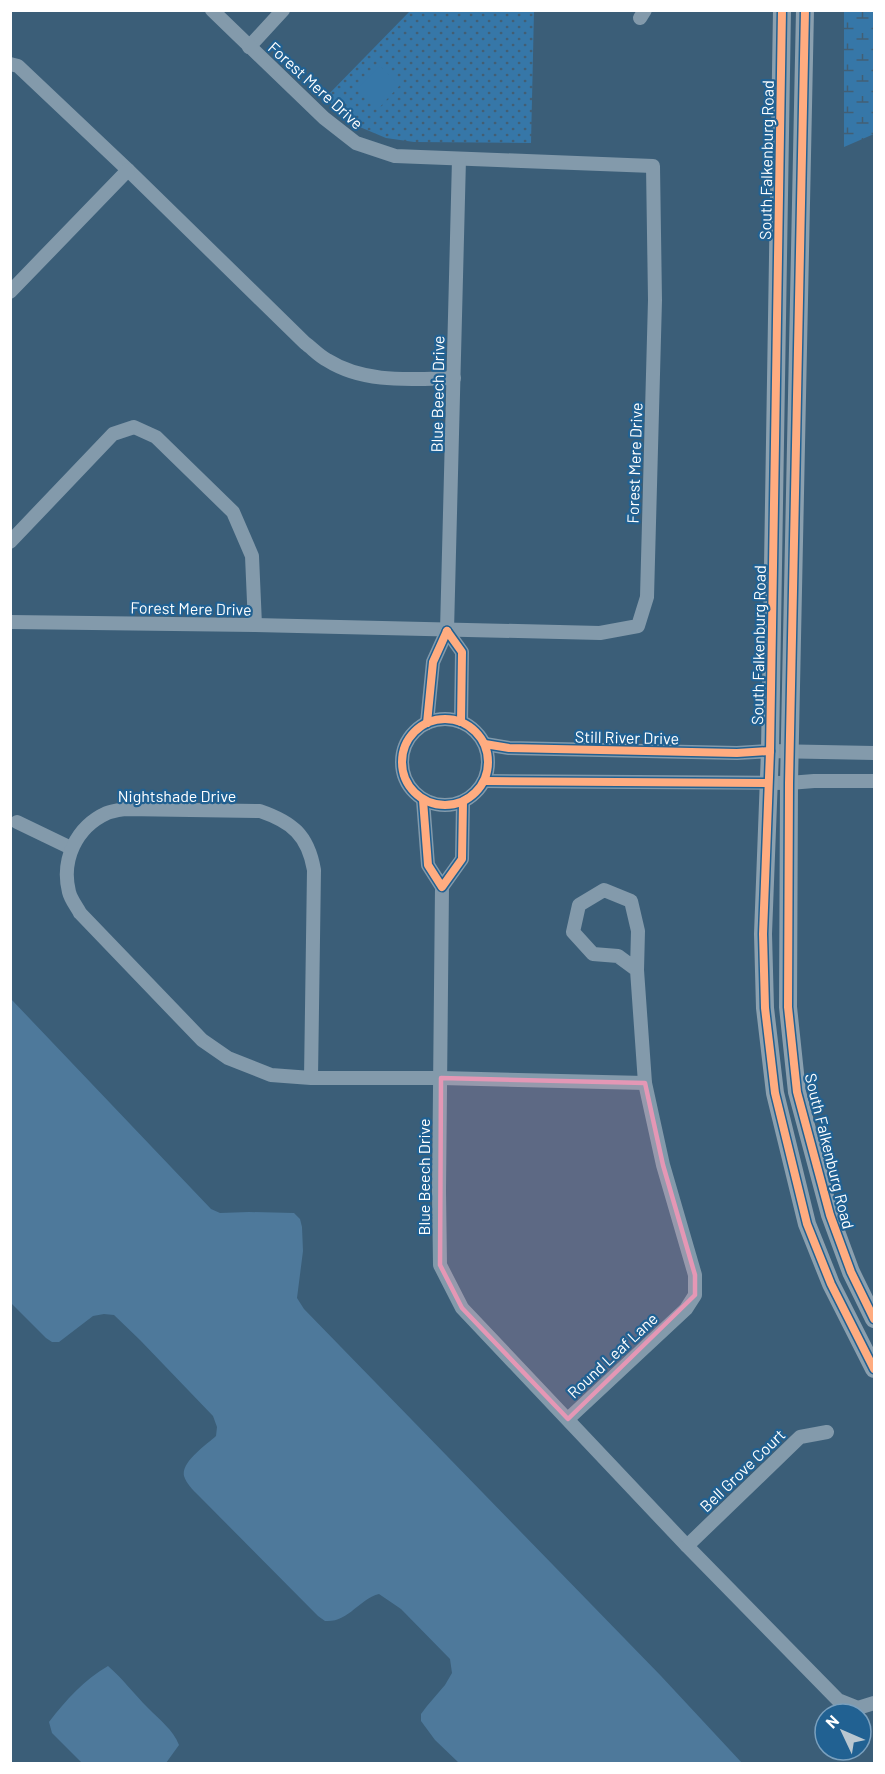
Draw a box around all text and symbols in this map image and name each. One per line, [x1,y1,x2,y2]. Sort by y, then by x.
street label: Forest Mere Drive [265,37,367,133]
street label: South Falkenburg Road [755,80,777,240]
street label: Blue Beech Drive [426,335,448,453]
street label: Forest Mere Drive [622,402,646,524]
street label: South Falkenburg Road [747,565,769,725]
street label: Forest Mere Drive [130,597,252,619]
street label: Still River Drive [575,727,679,747]
street label: Nightshade Drive [118,786,236,805]
street label: South Falkenburg Road [801,1071,859,1231]
street label: Blue Beech Drive [414,1119,433,1235]
street label: Round Leaf Lane [563,1308,661,1402]
street label: Bell Grove Court [695,1425,789,1515]
north arrow [813,1702,873,1762]
text: N [821,1711,842,1732]

